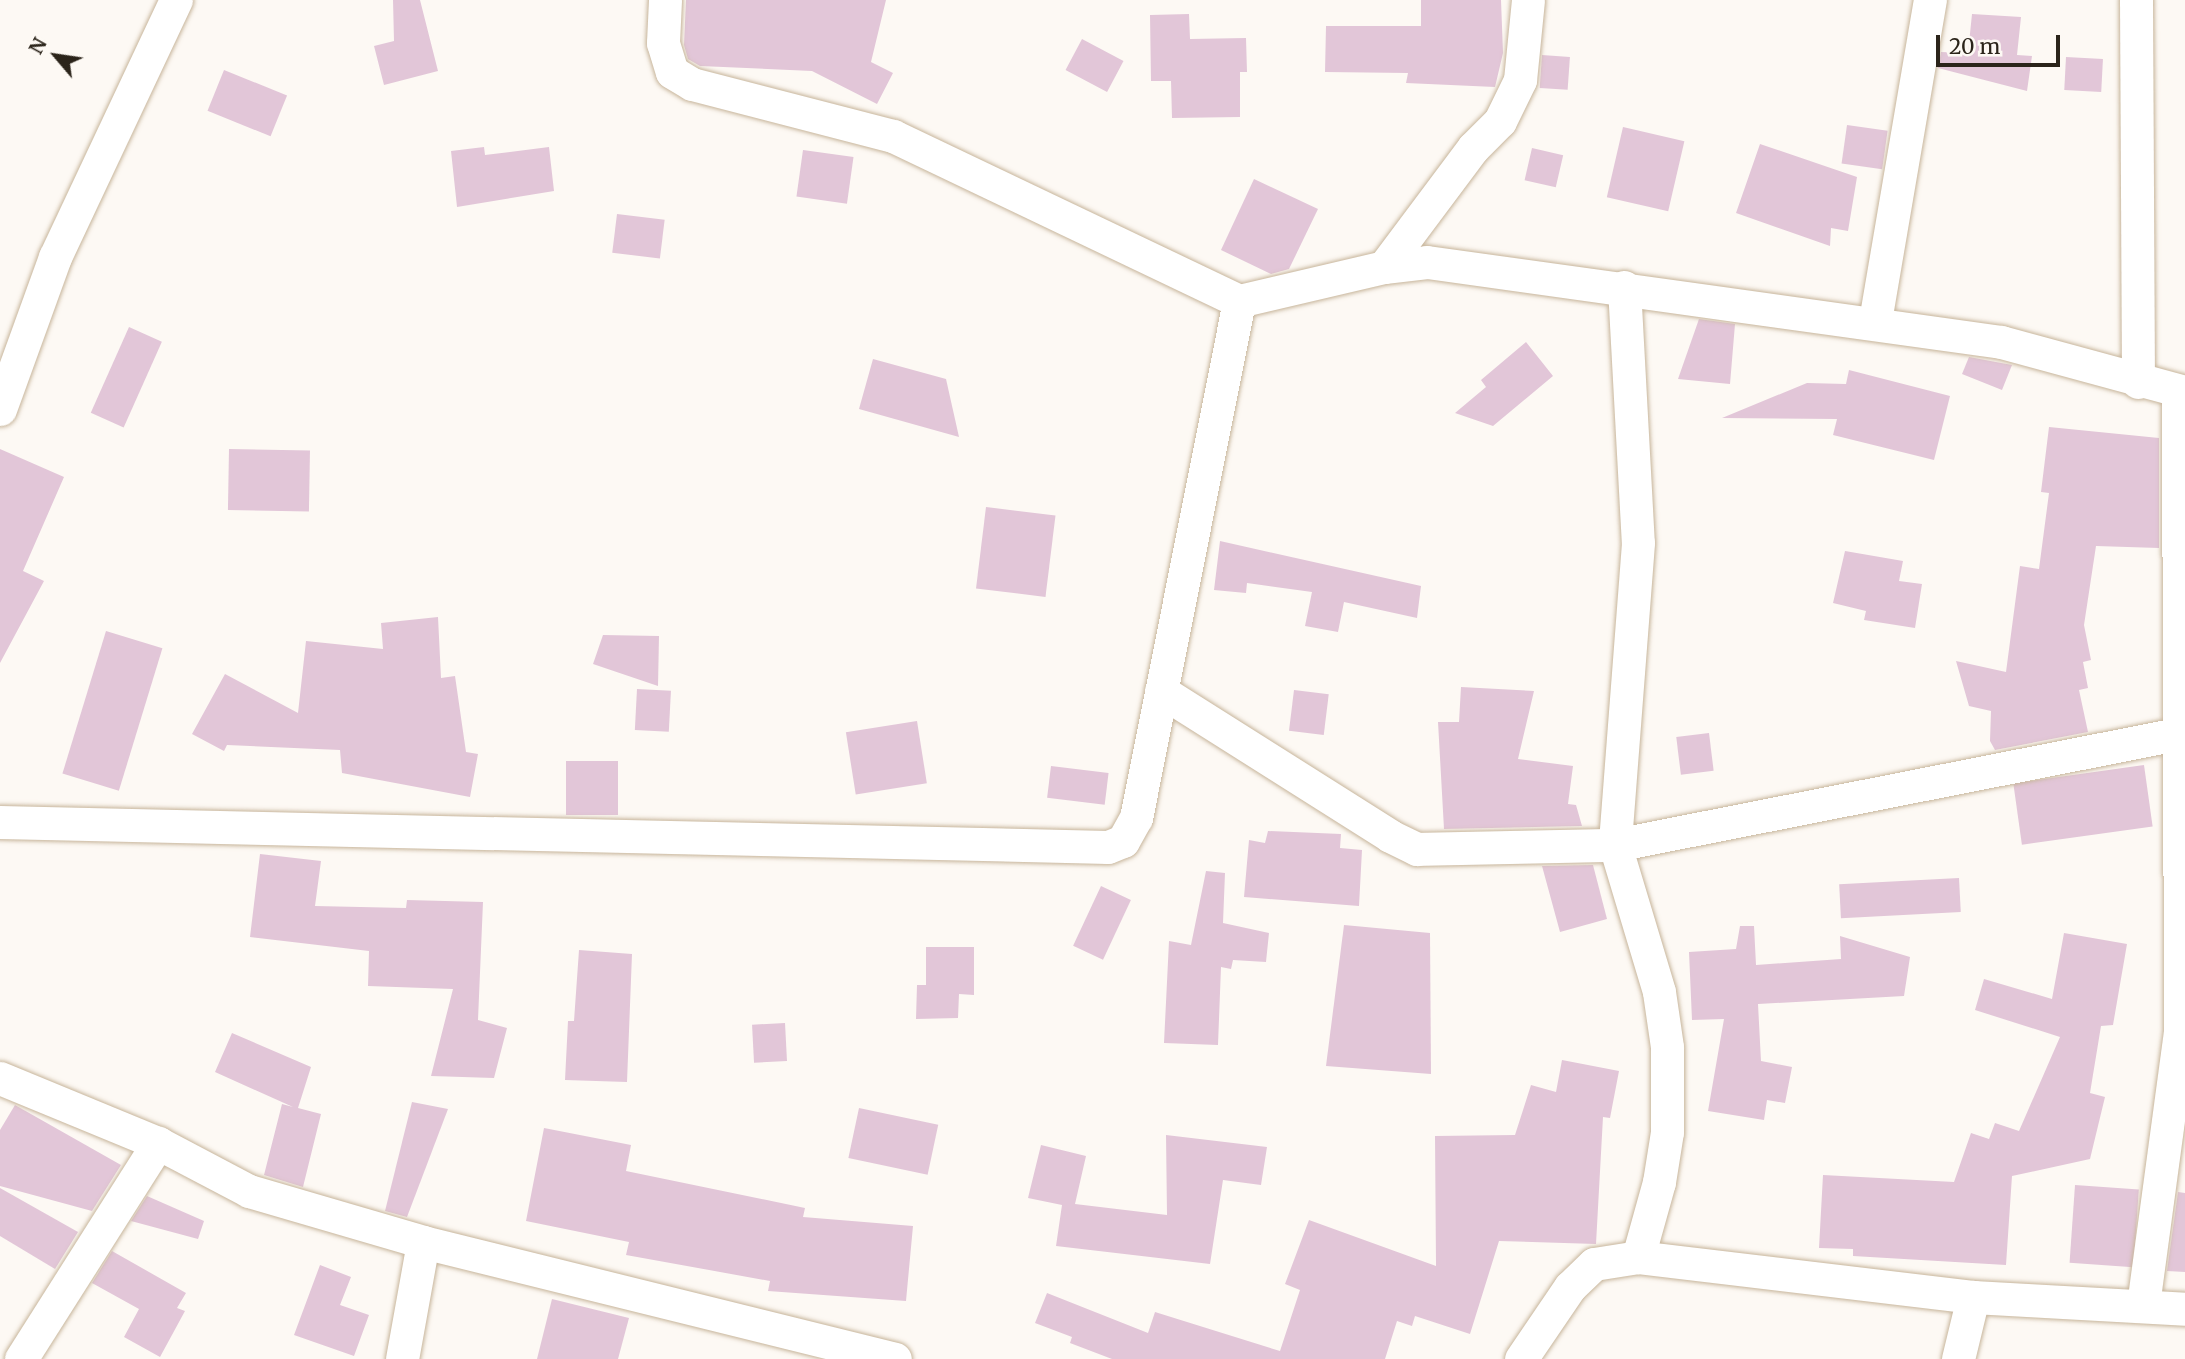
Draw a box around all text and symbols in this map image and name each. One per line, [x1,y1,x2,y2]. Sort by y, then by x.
north arrow [21,21,91,91]
scale bar [1940,21,2064,65]
text: N [23,33,52,58]
text: 20 m [1949,33,2000,60]

